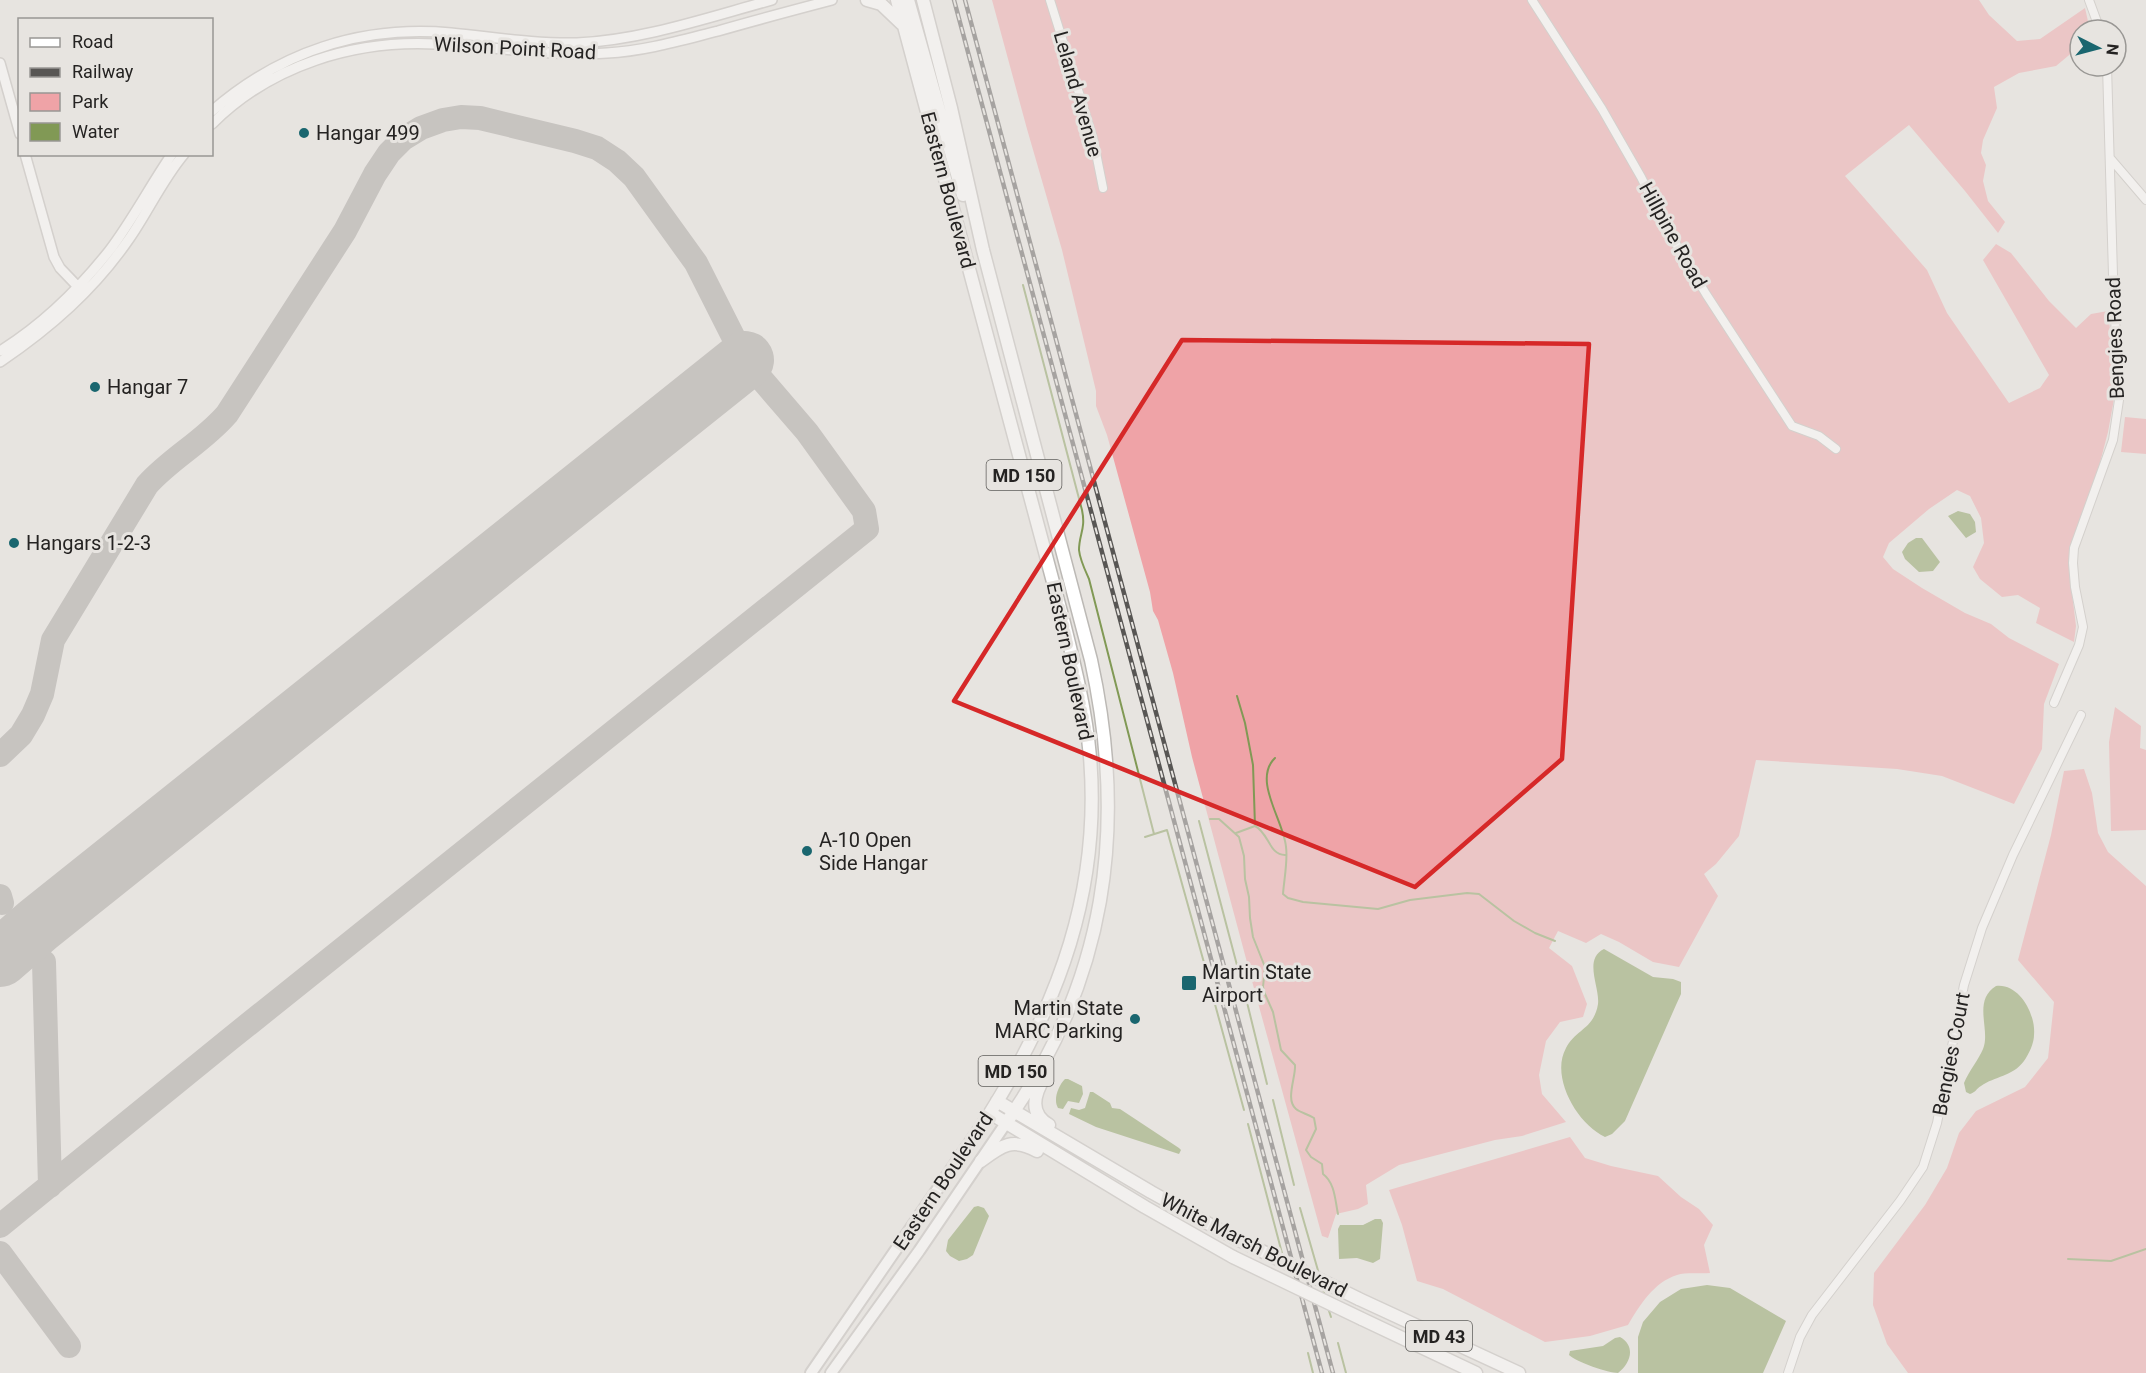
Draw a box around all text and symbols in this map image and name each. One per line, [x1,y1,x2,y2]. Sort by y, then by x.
legend [18,18,213,156]
north arrow [2068,18,2128,78]
street label: Leland Avenue [1049,28,1107,160]
text: Road [72,31,113,52]
street label: Wilson Point Road [433,32,597,64]
text: N [2102,43,2122,56]
text: Railway [72,61,134,82]
text: Park [72,91,109,112]
street label: Eastern Boulevard [916,109,980,271]
text: Water [72,121,119,142]
place label: Hangar 499 [316,121,420,145]
marker: Hangar 499 [297,126,311,140]
street label: Hillpine Road [1634,178,1712,292]
street label: Bengies Road [2101,277,2129,399]
place label: Hangar 7 [107,375,188,399]
marker: Hangar 7 [88,380,102,394]
road number: MD 150 [986,460,1062,490]
place label: Hangars 1-2-3 [26,531,151,555]
marker: Hangars 1-2-3 [7,536,21,550]
street label: Eastern Boulevard [1042,580,1098,742]
place label: A-10 Open Side Hangar [819,828,928,875]
marker: A-10 Open Side Hangar [800,844,814,858]
place label: Martin State Airport [1202,960,1311,1007]
marker: Martin State Airport [1180,974,1198,992]
street label: Bengies Court [1927,990,1975,1118]
place label: Martin State MARC Parking [995,996,1123,1043]
marker: Martin State MARC Parking [1128,1012,1142,1026]
road number: MD 150 [978,1056,1054,1086]
street label: Eastern Boulevard [888,1108,998,1254]
street label: White Marsh Boulevard [1157,1188,1351,1302]
road number: MD 43 [1406,1321,1472,1351]

